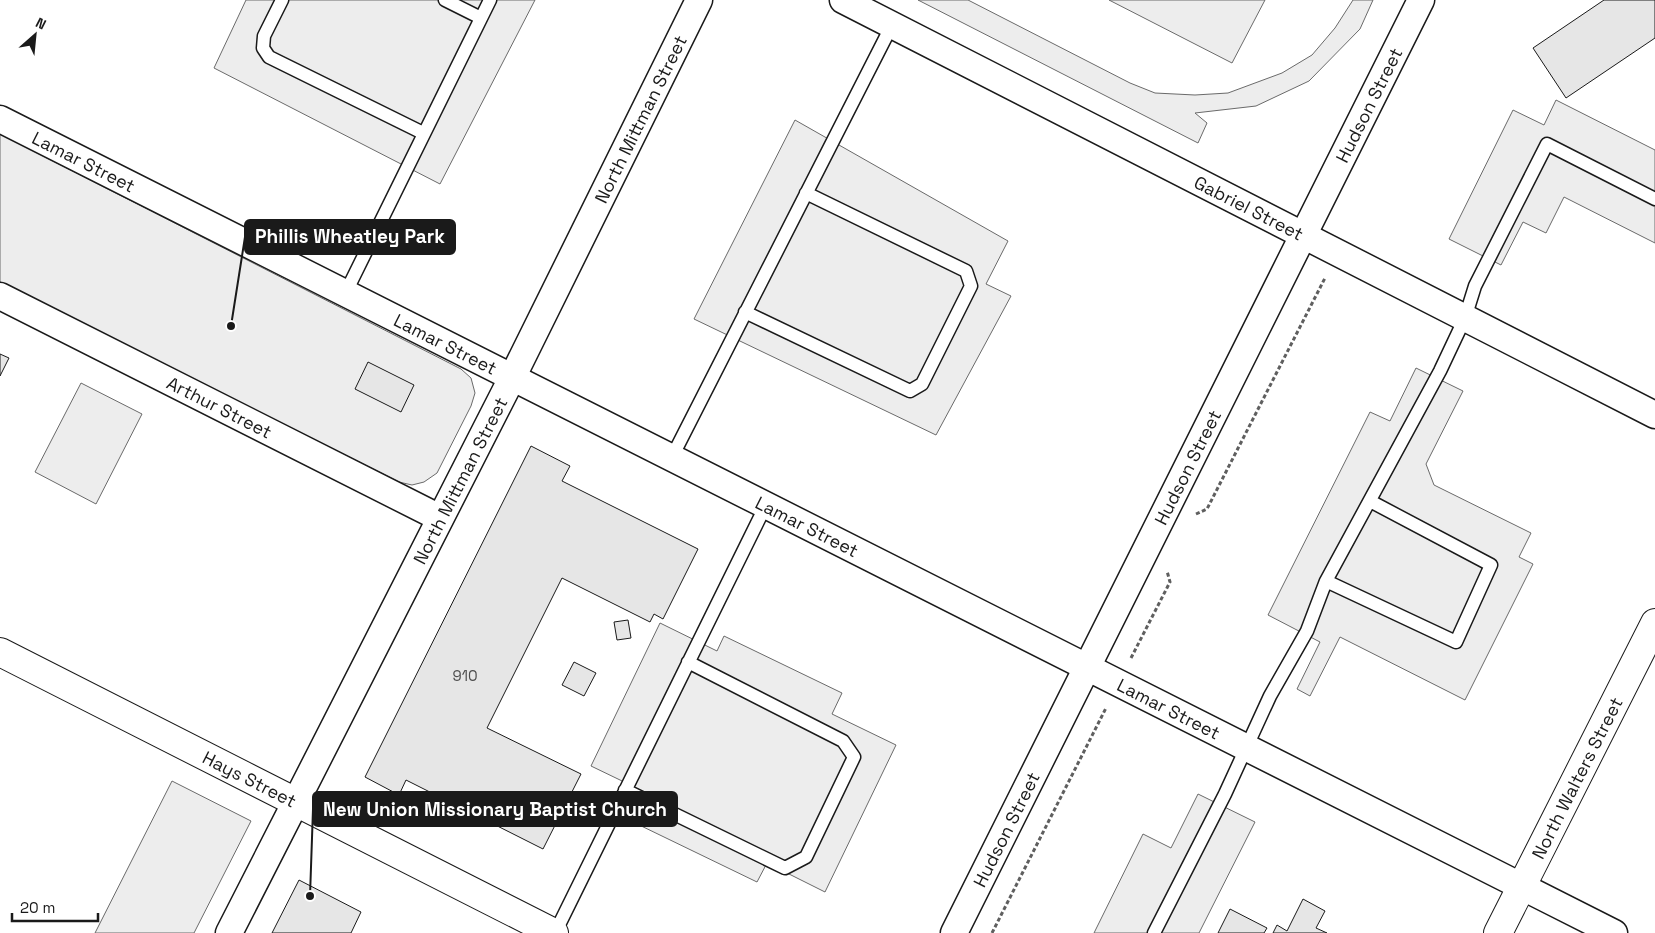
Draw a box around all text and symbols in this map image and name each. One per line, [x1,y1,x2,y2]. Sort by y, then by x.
north arrow [10,10,60,60]
text: N [33,13,49,34]
street label: North Mittman Street [589,31,691,207]
street label: Hudson Street [1330,44,1407,166]
street label: Lamar Street [29,126,139,197]
street label: Gabriel Street [1190,170,1308,245]
callout: Phillis Wheatley Park [245,220,455,254]
text: Phillis Wheatley Park [255,224,445,249]
street label: Lamar Street [390,308,501,379]
street label: Arthur Street [163,371,276,443]
street label: North Mittman Street [408,393,512,568]
street label: Hudson Street [1149,406,1226,528]
street label: Lamar Street [752,490,863,562]
house number: 910 [452,666,478,685]
street label: Lamar Street [1113,673,1224,744]
street label: North Walters Street [1526,693,1627,863]
street label: Hays Street [199,745,300,812]
street label: Hudson Street [967,768,1044,891]
callout: New Union Missionary Baptist Church [313,792,677,826]
text: New Union Missionary Baptist Church [323,797,667,822]
scale bar [12,890,99,922]
text: 20 m [20,898,55,917]

